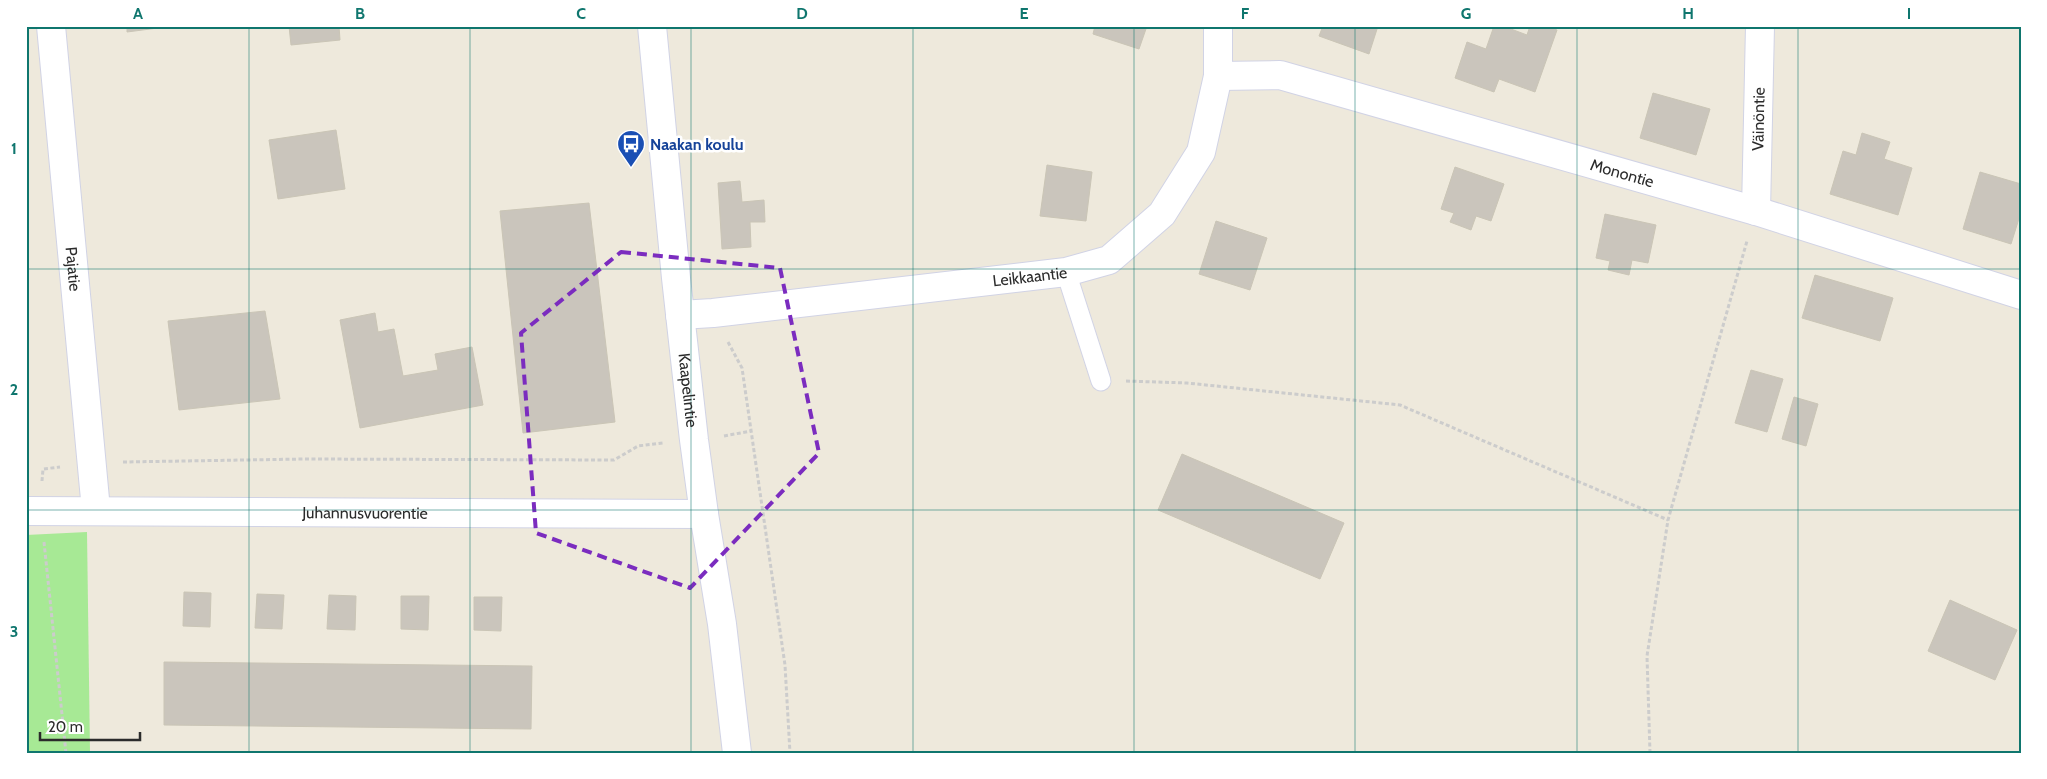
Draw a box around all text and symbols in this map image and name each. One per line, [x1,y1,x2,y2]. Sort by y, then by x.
text: A [133,4,143,23]
text: B [355,4,365,23]
text: C [576,4,586,23]
text: D [796,4,808,23]
text: E [1019,4,1029,23]
text: F [1241,4,1250,23]
text: G [1461,4,1471,23]
text: H [1682,4,1694,23]
text: I [1907,4,1911,23]
street label: Väinöntie [1748,87,1768,151]
bus stop icon: Naakan koulu [616,129,646,168]
place label: Naakan koulu [650,135,744,154]
text: 1 [11,139,17,158]
street label: Monontie [1588,155,1656,191]
street label: Pajatie [62,246,85,292]
street label: Leikkaantie [991,262,1068,290]
street label: Kaapelintie [675,352,702,428]
text: 2 [10,380,18,399]
street label: Juhannusvuorentie [301,503,428,522]
text: 3 [10,622,18,641]
scale bar [40,709,140,741]
text: 20 m [48,718,83,736]

